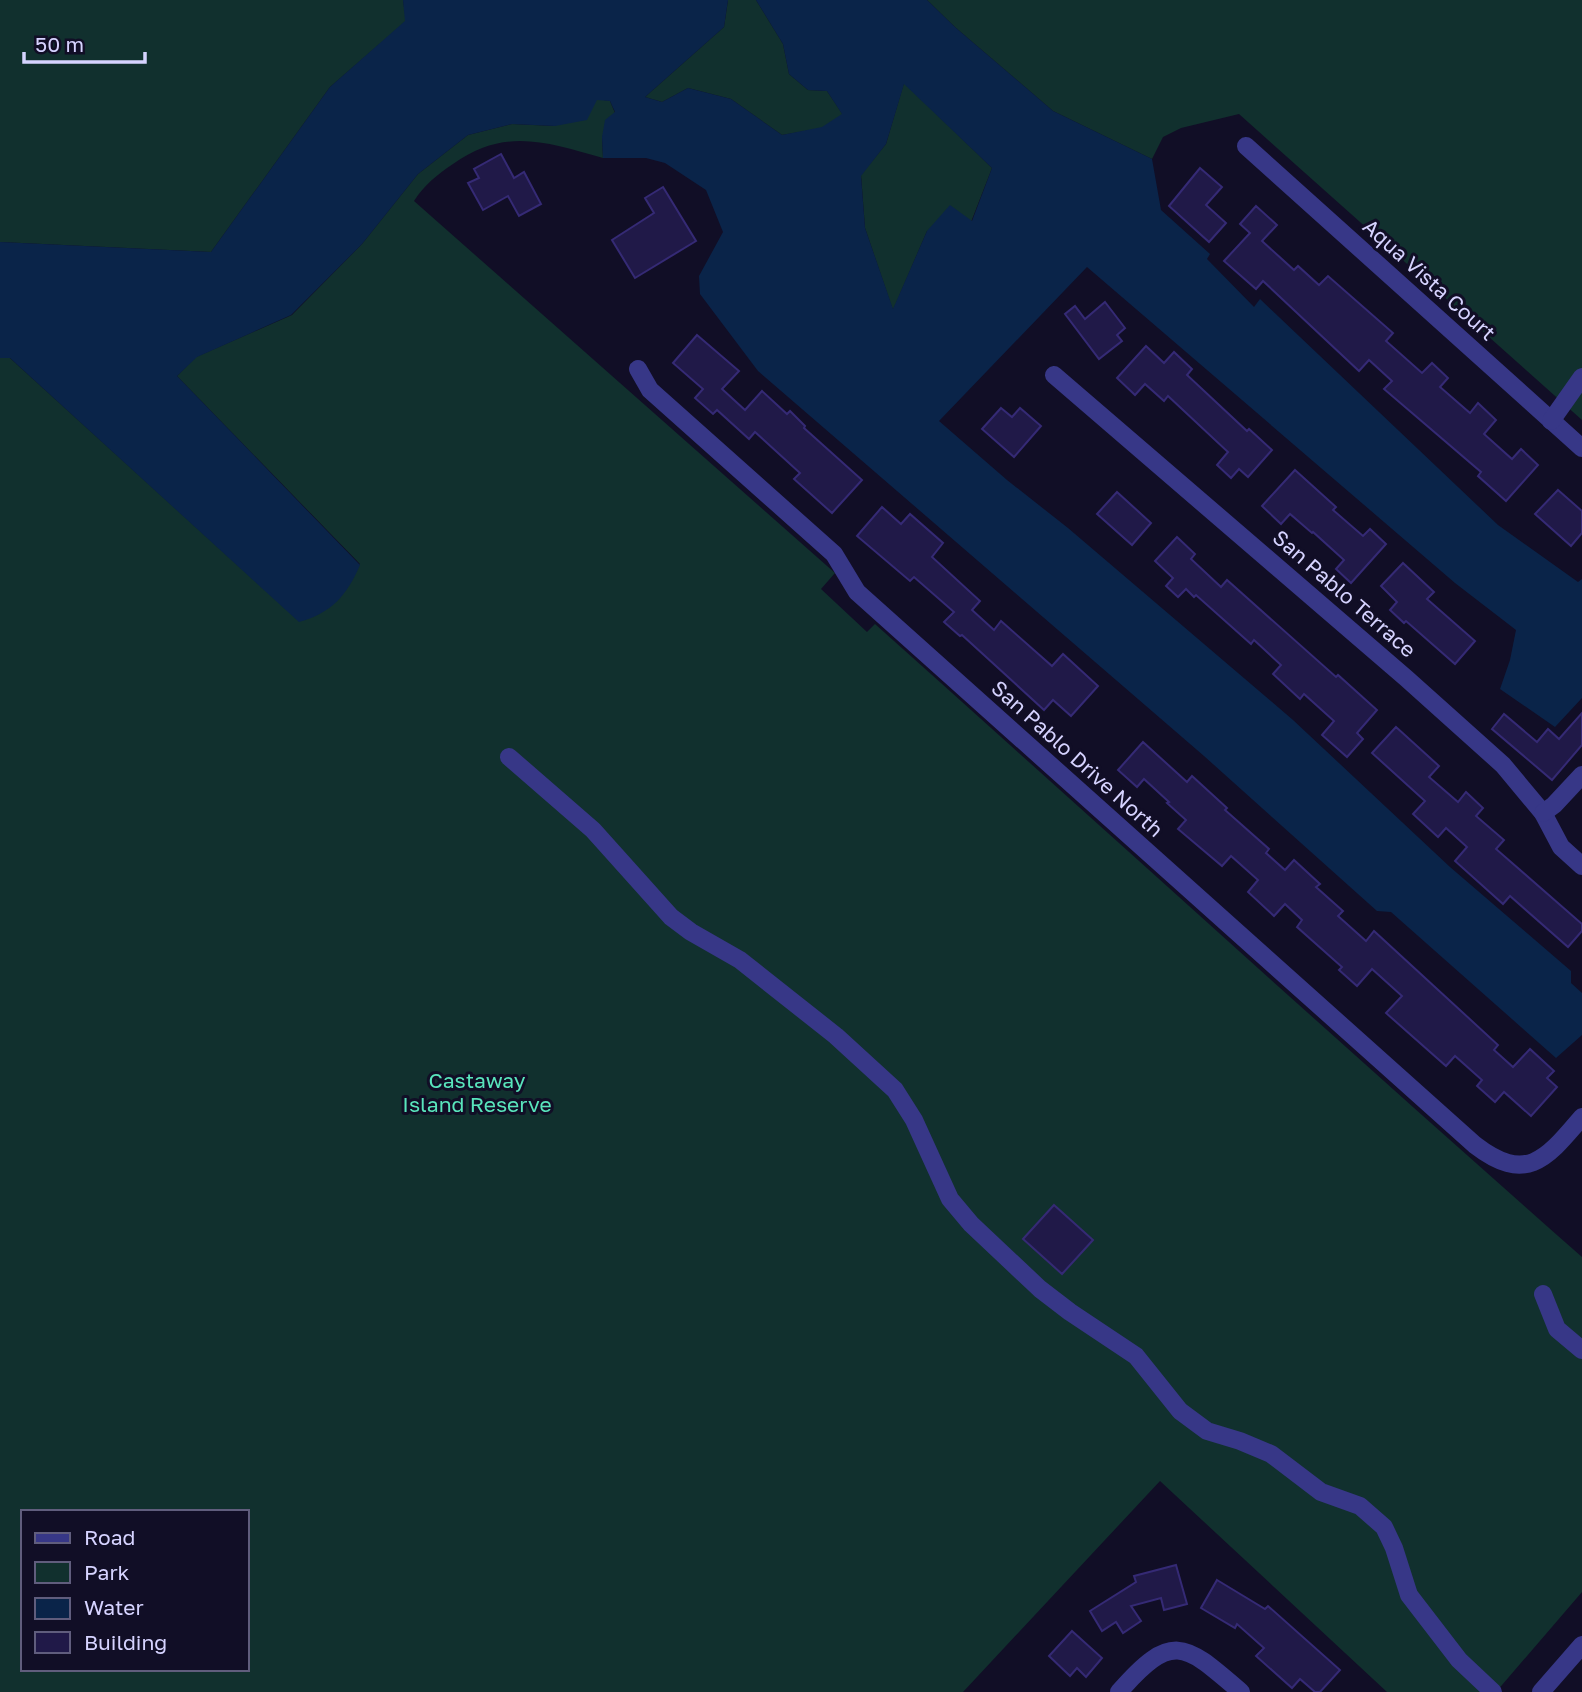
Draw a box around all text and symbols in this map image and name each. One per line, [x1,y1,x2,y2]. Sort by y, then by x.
scale bar [24,21,145,65]
text: 50 m [35,31,84,57]
street label: Aqua Vista Court [1358,213,1501,346]
street label: San Pablo Terrace [1268,524,1422,662]
street label: San Pablo Drive North [987,674,1169,842]
park label: Castaway Island Reserve [402,1067,552,1117]
legend [21,1510,248,1671]
text: Road [84,1524,135,1550]
text: Park [84,1559,130,1585]
text: Water [84,1594,144,1620]
text: Building [84,1629,167,1655]

